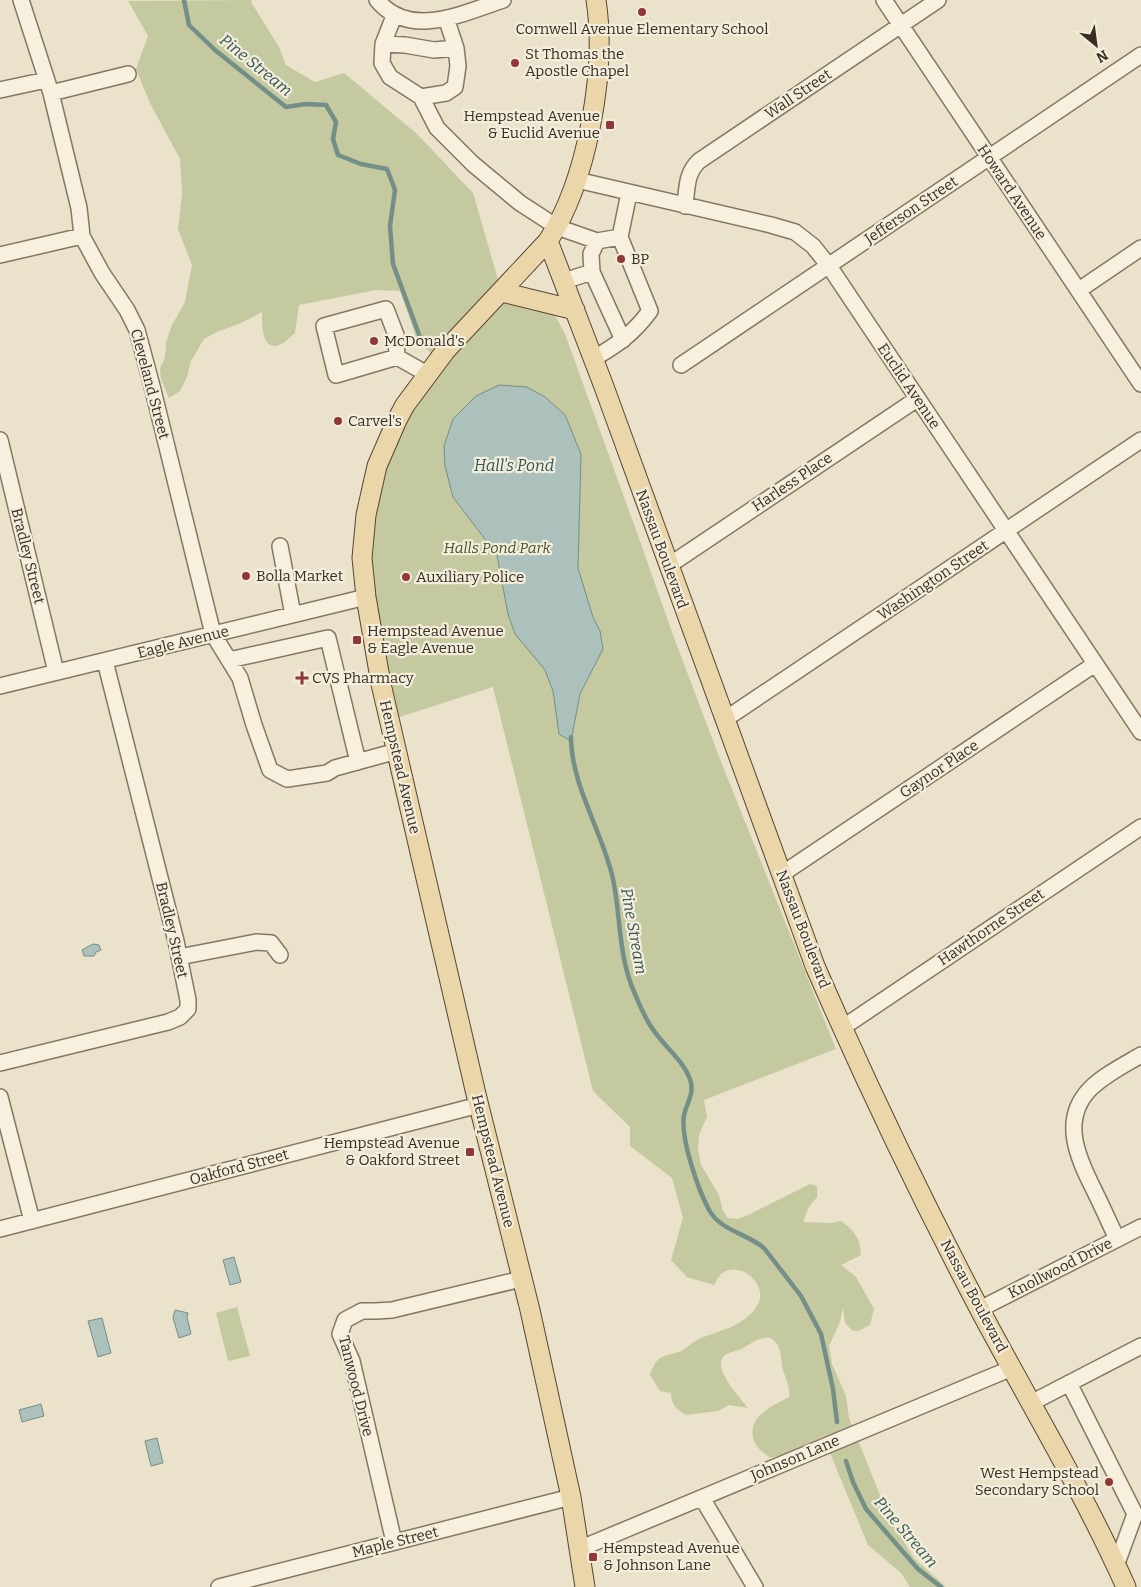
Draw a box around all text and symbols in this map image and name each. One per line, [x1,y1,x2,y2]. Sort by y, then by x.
marker: Cornwell Avenue Elementary School [636,6,648,18]
place label: Cornwell Avenue Elementary School [516,20,768,38]
north arrow [1071,20,1121,70]
water label: Pine Stream [216,30,296,100]
place label: St Thomas the Apostle Chapel [525,45,629,80]
text: N [1093,46,1111,66]
marker: St Thomas the Apostle Chapel [509,57,521,69]
street label: Wall Street [761,65,835,123]
place label: Hempstead Avenue & Euclid Avenue [463,107,600,142]
marker: Hempstead Avenue & Euclid Avenue [604,119,616,131]
street label: Howard Avenue [974,141,1050,243]
street label: Jefferson Street [860,172,961,248]
place label: BP [631,250,649,268]
marker: BP [615,253,627,265]
street label: Cleveland Street [127,327,174,442]
place label: McDonald's [384,332,465,350]
marker: McDonald's [368,335,380,347]
street label: Euclid Avenue [874,340,944,432]
place label: Carvel's [348,412,402,430]
marker: Carvel's [332,415,344,427]
street label: Harless Place [748,449,836,515]
water label: Hall's Pond [474,456,554,475]
street label: Nassau Boulevard [632,487,692,611]
street label: Bradley Street [7,506,49,606]
street label: Washington Street [874,536,992,624]
park label: Halls Pond Park [443,539,551,557]
place label: Bolla Market [256,567,344,585]
place label: Auxiliary Police [416,568,524,586]
marker: Bolla Market [240,570,252,582]
marker: Auxiliary Police [400,571,412,583]
street label: Eagle Avenue [135,622,231,662]
place label: Hempstead Avenue & Eagle Avenue [367,622,504,657]
marker: Hempstead Avenue & Eagle Avenue [351,634,363,646]
place label: CVS Pharmacy [312,669,414,687]
marker: CVS Pharmacy [296,672,308,684]
street label: Hempstead Avenue [376,698,424,836]
street label: Gaynor Place [896,736,982,802]
street label: Nassau Boulevard [772,867,834,991]
street label: Bradley Street [152,880,192,980]
street label: Hawthorne Street [934,884,1048,969]
water label: Pine Stream [617,886,651,976]
street label: Hempstead Avenue [468,1093,518,1229]
place label: Hempstead Avenue & Oakford Street [323,1134,461,1169]
street label: Oakford Street [188,1145,291,1189]
marker: Hempstead Avenue & Oakford Street [464,1146,476,1158]
street label: Knollwood Drive [1005,1234,1115,1302]
street label: Nassau Boulevard [937,1236,1011,1356]
street label: Tanwood Drive [335,1334,377,1438]
street label: Johnson Lane [747,1431,842,1485]
place label: West Hempstead Secondary School [975,1464,1099,1499]
marker: West Hempstead Secondary School [1103,1476,1115,1488]
water label: Pine Stream [870,1493,942,1571]
street label: Maple Street [350,1522,440,1561]
place label: Hempstead Avenue & Johnson Lane [603,1539,740,1574]
marker: Hempstead Avenue & Johnson Lane [587,1551,599,1563]

